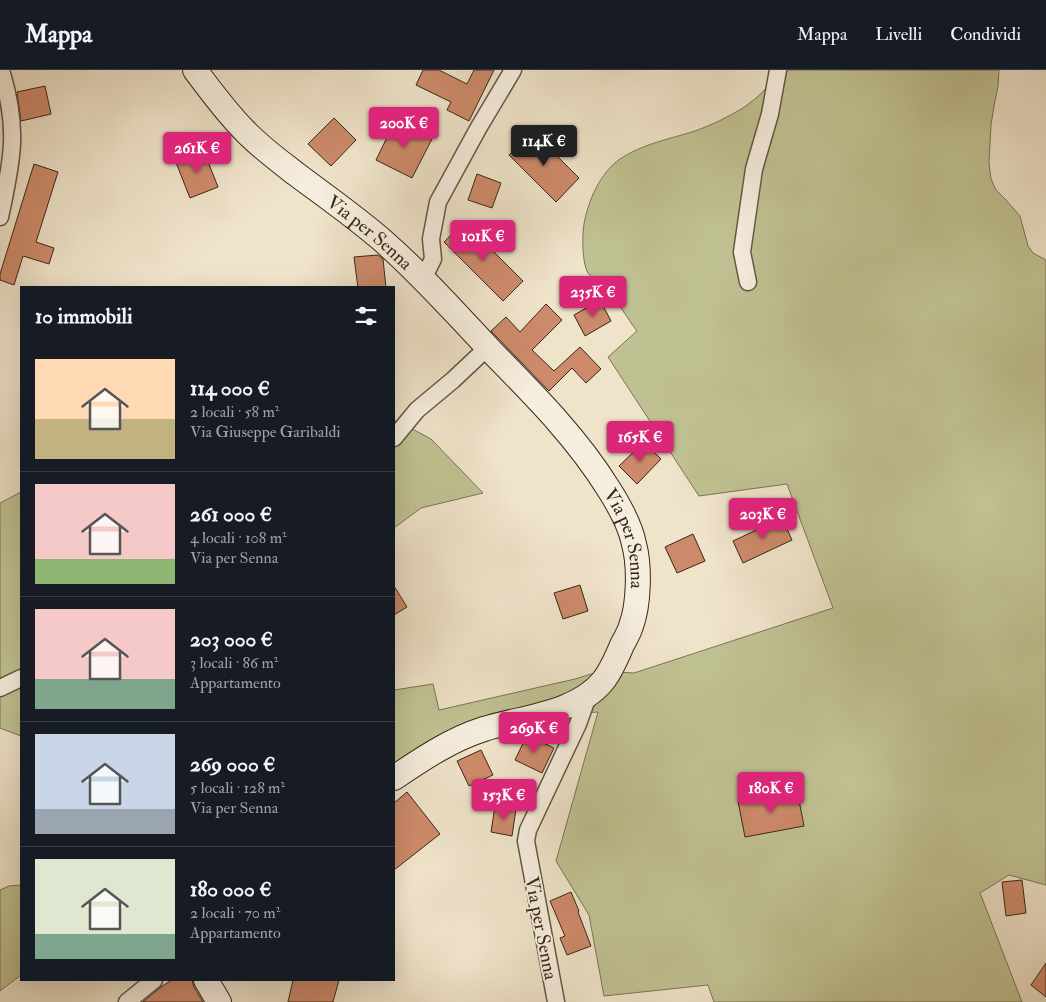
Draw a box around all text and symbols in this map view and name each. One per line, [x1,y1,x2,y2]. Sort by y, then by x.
text: Mappa [25,19,92,50]
text: Mappa [797,23,847,46]
text: Livelli [875,23,922,46]
text: Condividi [950,23,1021,46]
pin: 200K € [363,106,445,149]
text: 200K € [380,113,428,133]
pin: 114K € [503,124,585,167]
text: 114K € [522,131,566,151]
pin: 261K € [156,132,238,174]
text: 261K € [174,138,220,158]
street label: Via per Senna [322,190,418,275]
pin: 101K € [442,220,524,262]
text: 101K € [461,226,505,246]
pin: 235K € [552,276,634,318]
text: 235K € [570,282,616,302]
icon: filters [352,302,380,330]
text: 10 immobili [35,303,133,330]
text: 114 000 € [190,375,270,402]
icon: home [75,379,135,439]
text: 2 locali · 58 m² [190,402,279,422]
pin: 165K € [599,420,681,463]
text: Via Giuseppe Garibaldi [190,422,341,442]
text: 165K € [618,427,662,447]
street label: Via per Senna [598,484,649,589]
pin: 203K € [722,498,804,540]
text: 261 000 € [190,501,272,528]
icon: home [75,504,135,564]
text: 203K € [740,504,786,524]
text: 4 locali · 108 m² [190,528,287,548]
text: Via per Senna [190,548,278,568]
text: 203 000 € [190,626,273,653]
icon: home [75,629,135,689]
text: 3 locali · 86 m² [190,653,278,673]
text: Appartamento [190,673,281,693]
pin: 269K € [493,712,575,754]
text: 269K € [510,718,558,738]
text: 269 000 € [190,751,275,778]
icon: home [75,754,135,814]
pin: 180K € [730,772,812,814]
text: 5 locali · 128 m² [190,778,285,798]
pin: 153K € [463,778,545,821]
text: 180K € [748,778,794,798]
text: 153K € [483,785,525,805]
text: Via per Senna [190,798,278,818]
street label: Via per Senna [518,874,563,982]
text: 180 000 € [190,876,272,903]
icon: home [75,879,135,939]
text: 2 locali · 70 m² [190,903,280,923]
text: Appartamento [190,923,281,943]

